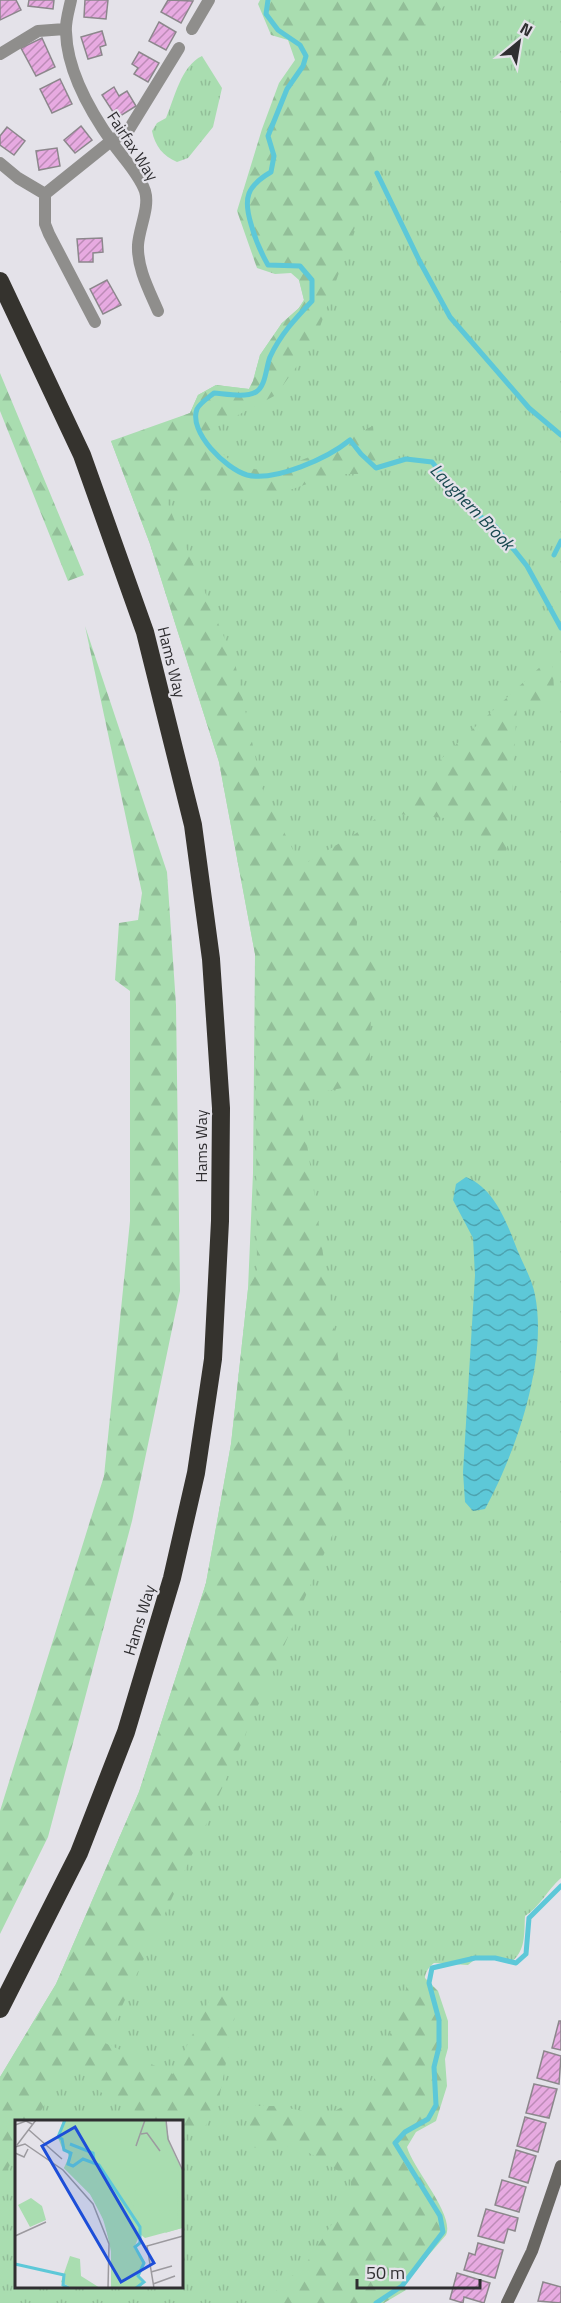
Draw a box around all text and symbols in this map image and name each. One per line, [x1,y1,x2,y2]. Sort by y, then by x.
north arrow [489,12,549,72]
text: N [516,16,537,42]
street label: Fairfax Way [102,107,165,186]
water label: Laughern Brook [424,457,522,558]
street label: Hams Way [152,624,193,700]
street label: Hams Way [189,1109,213,1182]
street label: Hams Way [117,1581,161,1658]
inset map [15,2120,183,2288]
scale bar [357,2252,480,2290]
text: 50 m [366,2259,405,2286]

